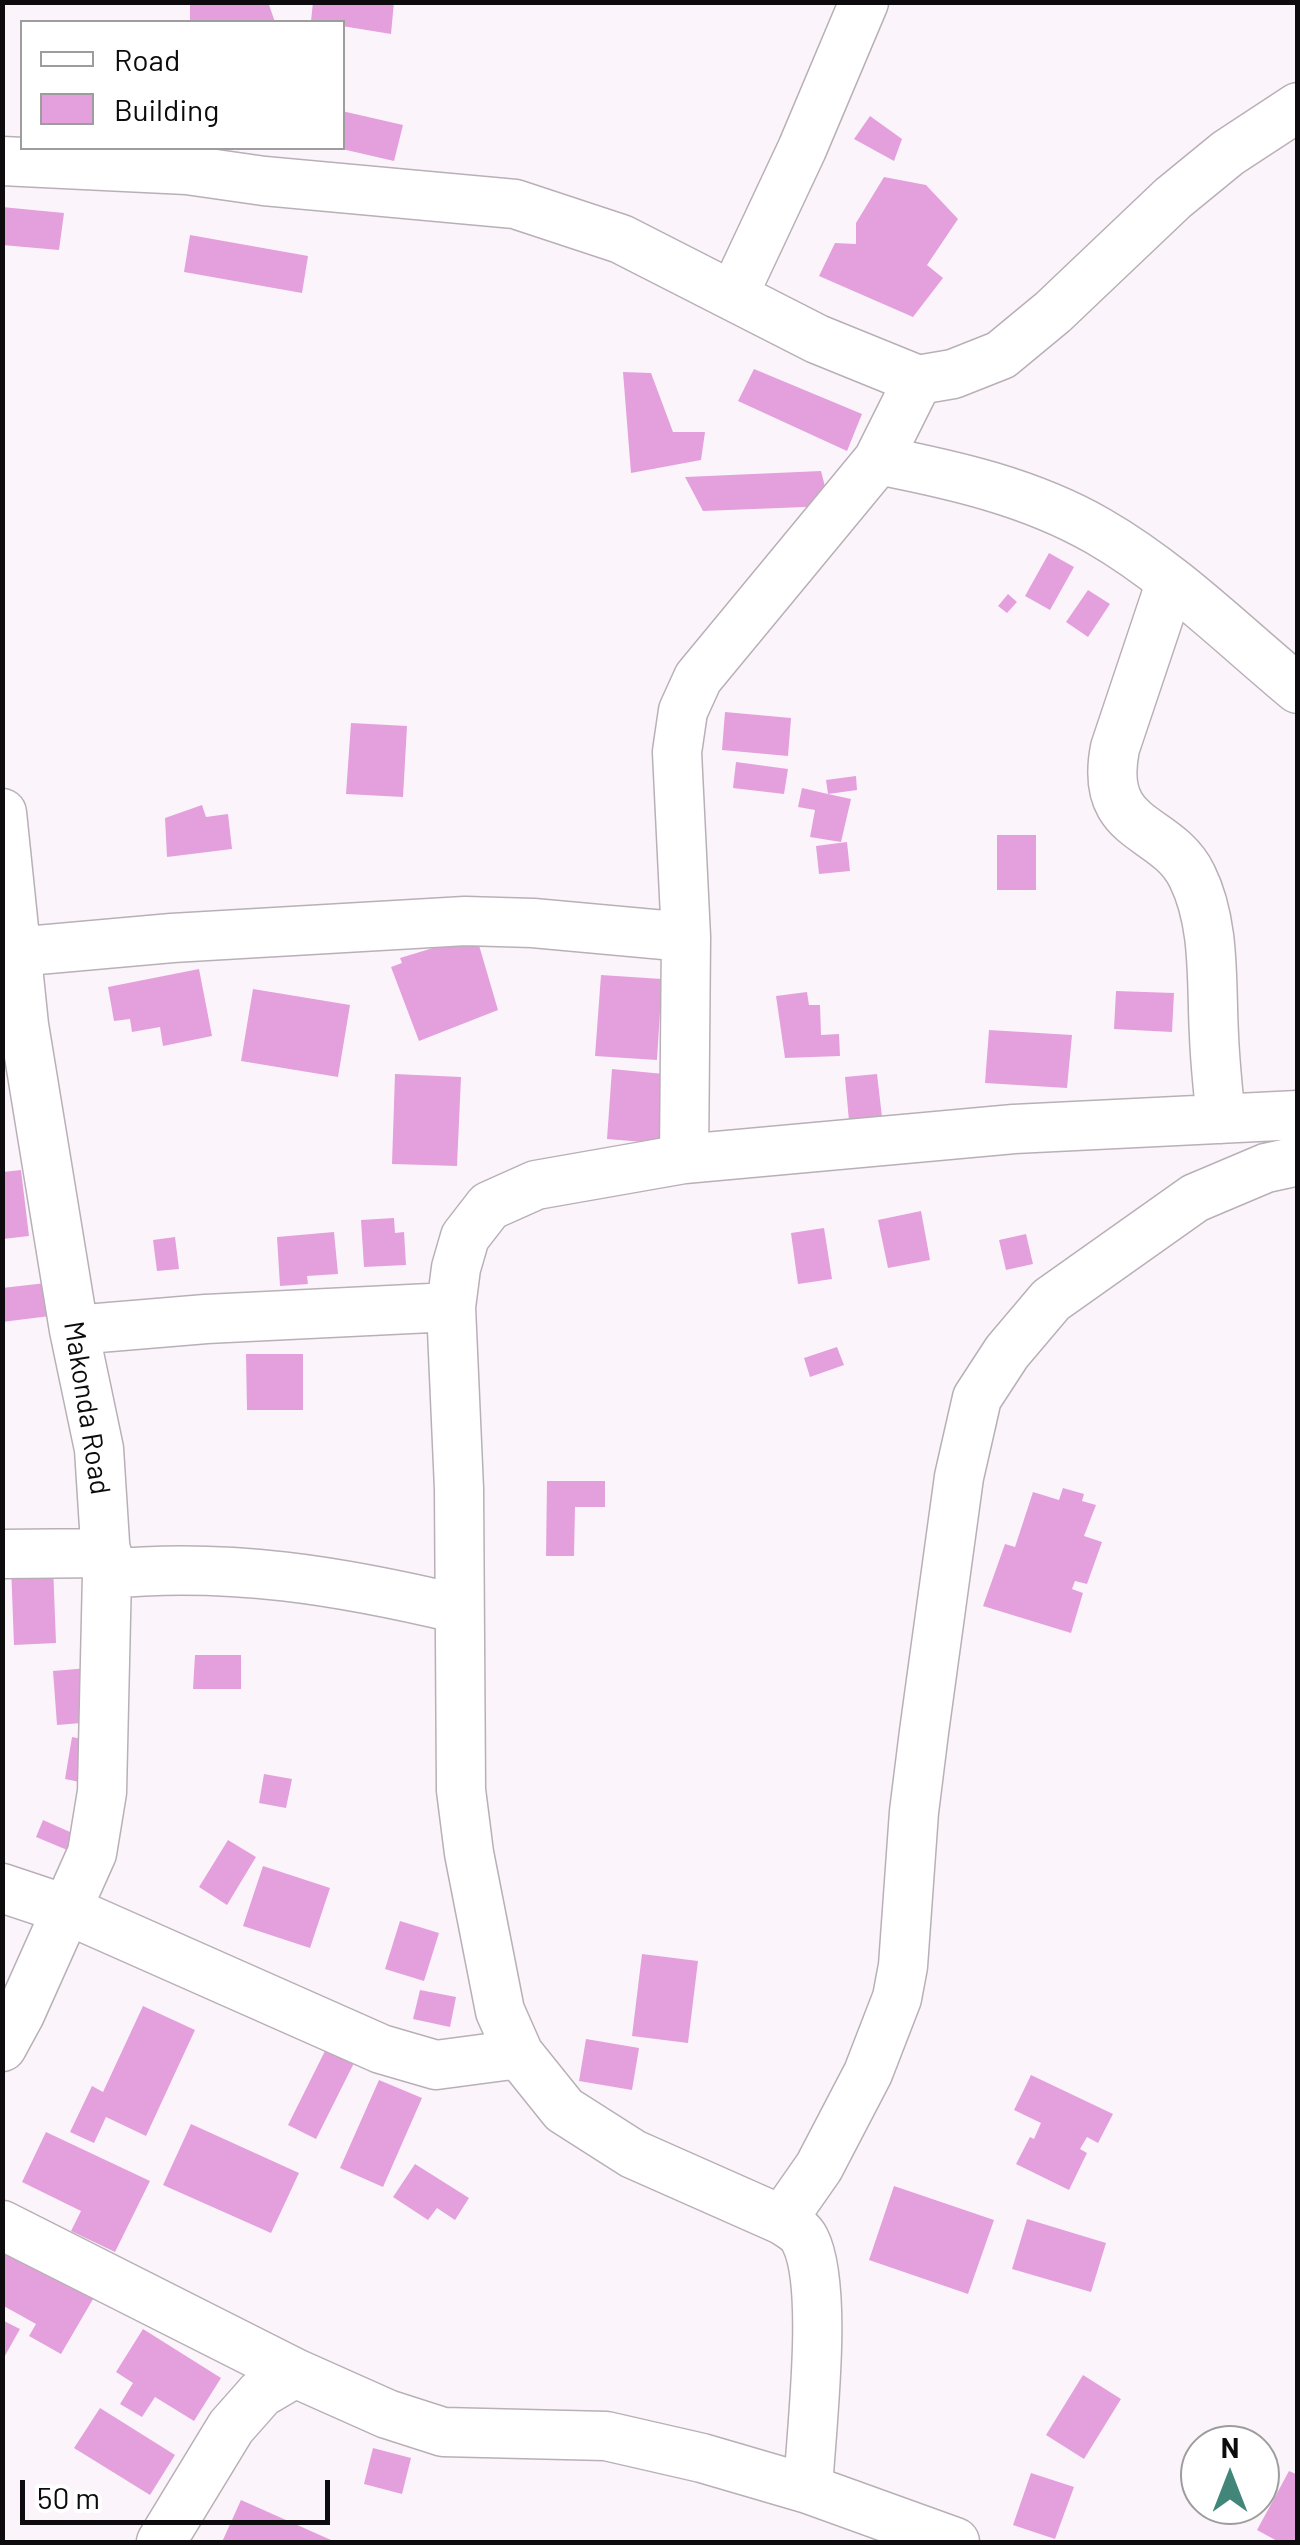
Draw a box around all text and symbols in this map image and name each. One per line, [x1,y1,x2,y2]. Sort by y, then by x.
legend [20,20,345,150]
text: Road [114,41,180,77]
text: Building [114,91,219,127]
street label: Makonda Road [57,1319,117,1497]
north arrow [1180,2425,1280,2525]
text: N [1221,2430,1239,2464]
scale bar [25,2460,335,2522]
text: 50 m [37,2479,100,2515]

